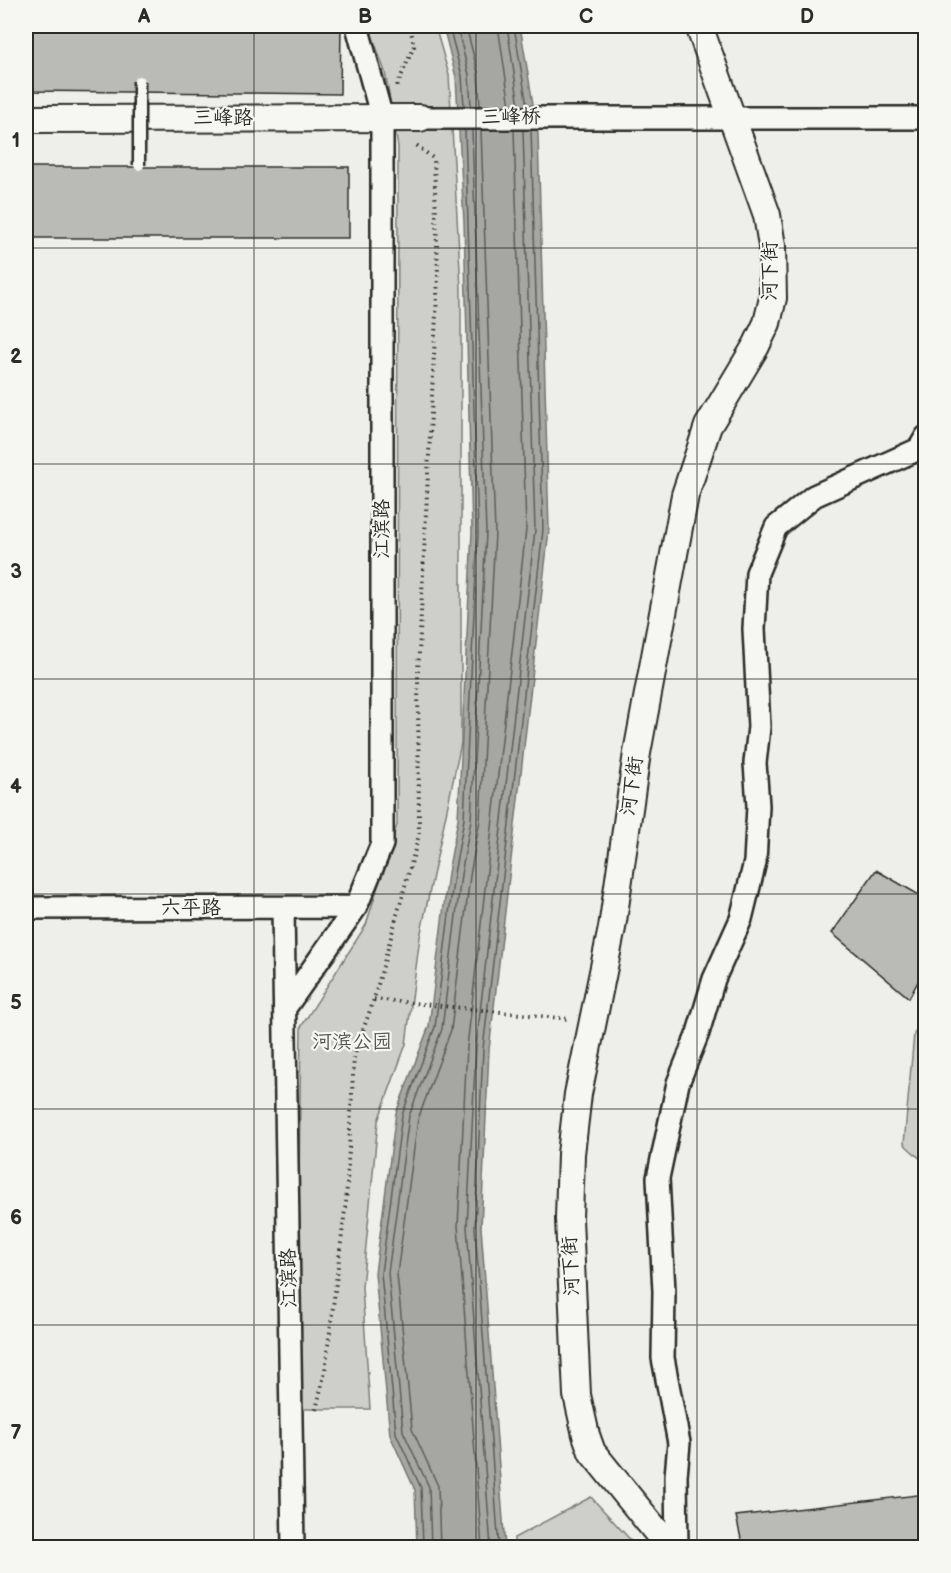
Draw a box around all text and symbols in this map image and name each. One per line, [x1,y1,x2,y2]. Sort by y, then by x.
text: A [137,5,151,29]
text: B [358,5,372,29]
text: C [579,5,593,29]
text: D [800,5,814,29]
street label: 三峰桥 [481,104,541,130]
street label: 三峰路 [193,106,254,130]
text: 1 [12,129,20,153]
street label: 河下街 [758,241,782,301]
text: 2 [10,345,22,369]
street label: 江滨路 [370,498,394,559]
text: 3 [10,560,22,584]
street label: 河下街 [616,755,648,817]
text: 4 [10,775,22,799]
street label: 六平路 [161,896,222,920]
text: 5 [10,991,22,1015]
park label: 河滨公园 [312,1030,392,1054]
text: 6 [10,1206,22,1230]
street label: 河下街 [557,1235,585,1297]
street label: 江滨路 [276,1247,302,1308]
text: 7 [10,1421,22,1445]

